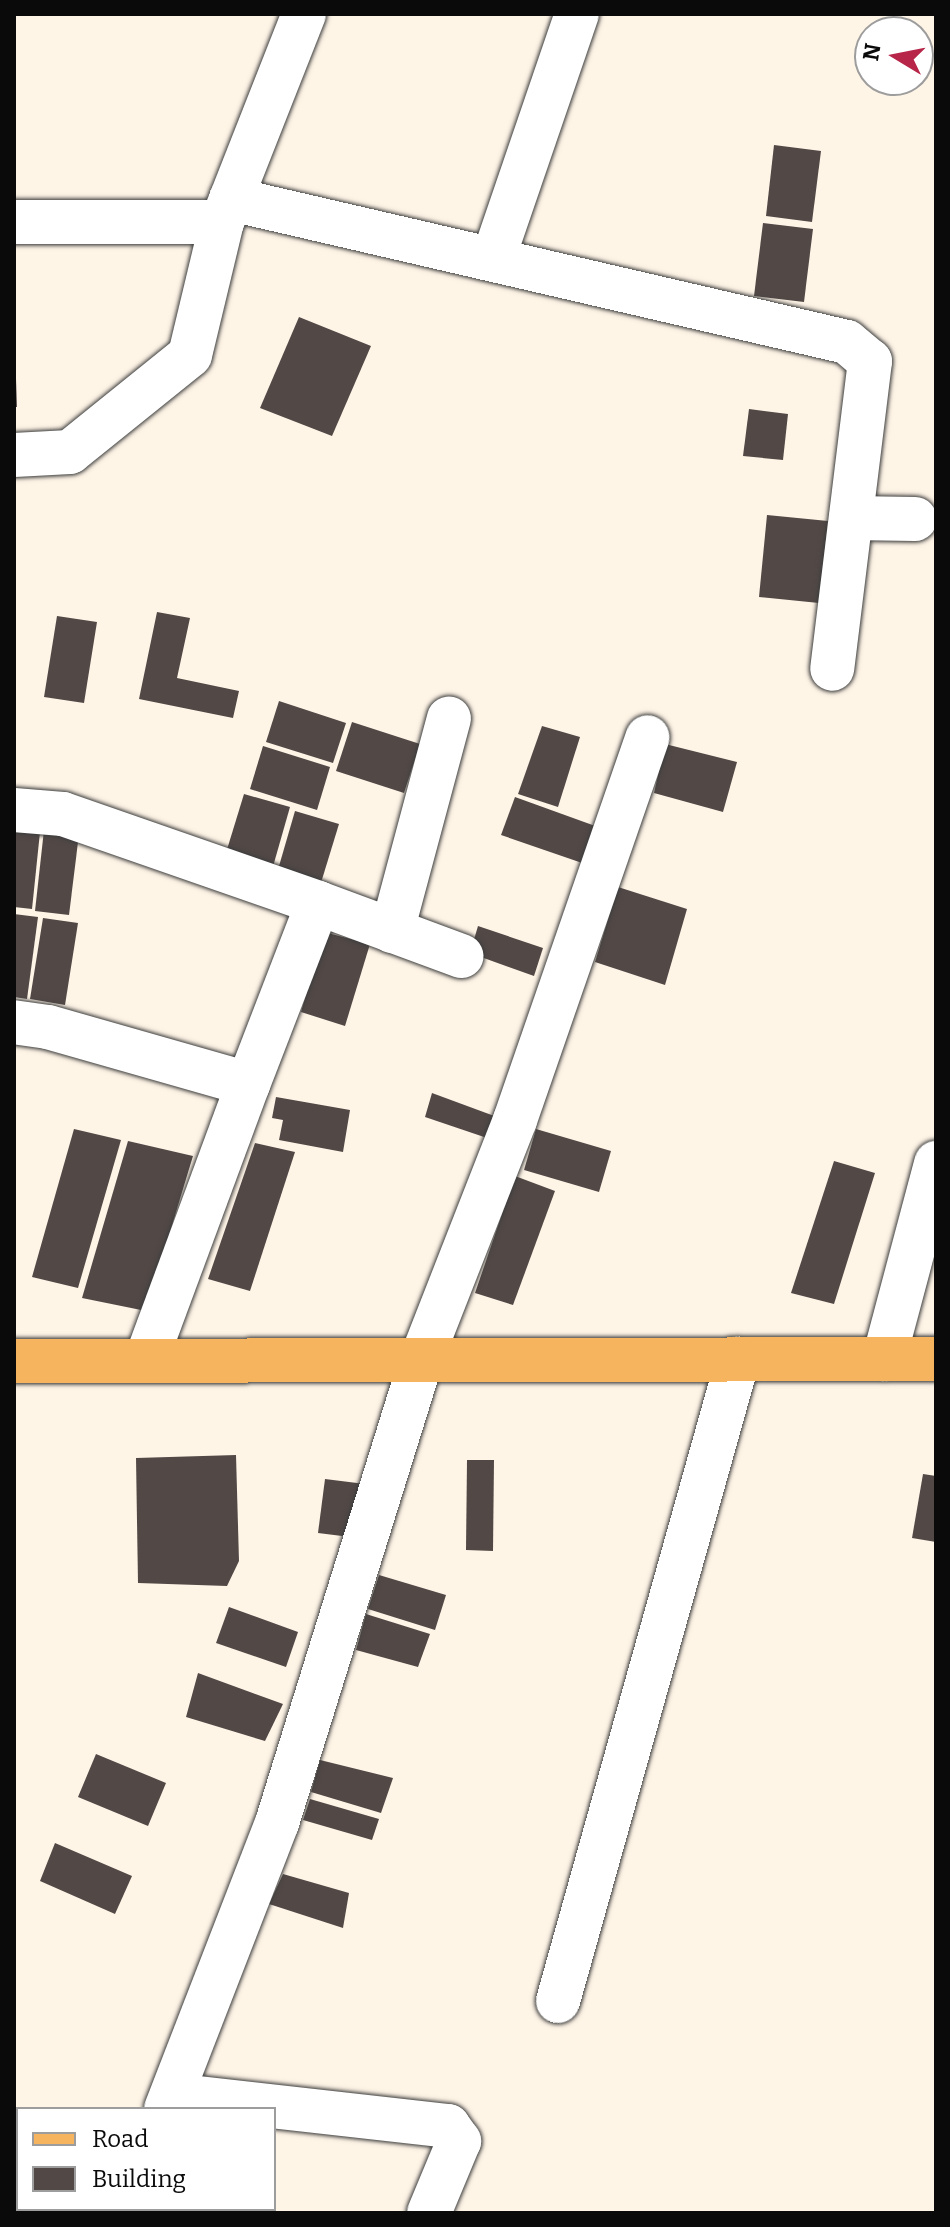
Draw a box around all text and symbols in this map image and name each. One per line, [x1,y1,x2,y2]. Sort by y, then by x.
north arrow [854,16,934,96]
text: N [857,41,887,63]
legend [16,2107,276,2211]
text: Road [92,2125,148,2153]
text: Building [92,2165,186,2193]

